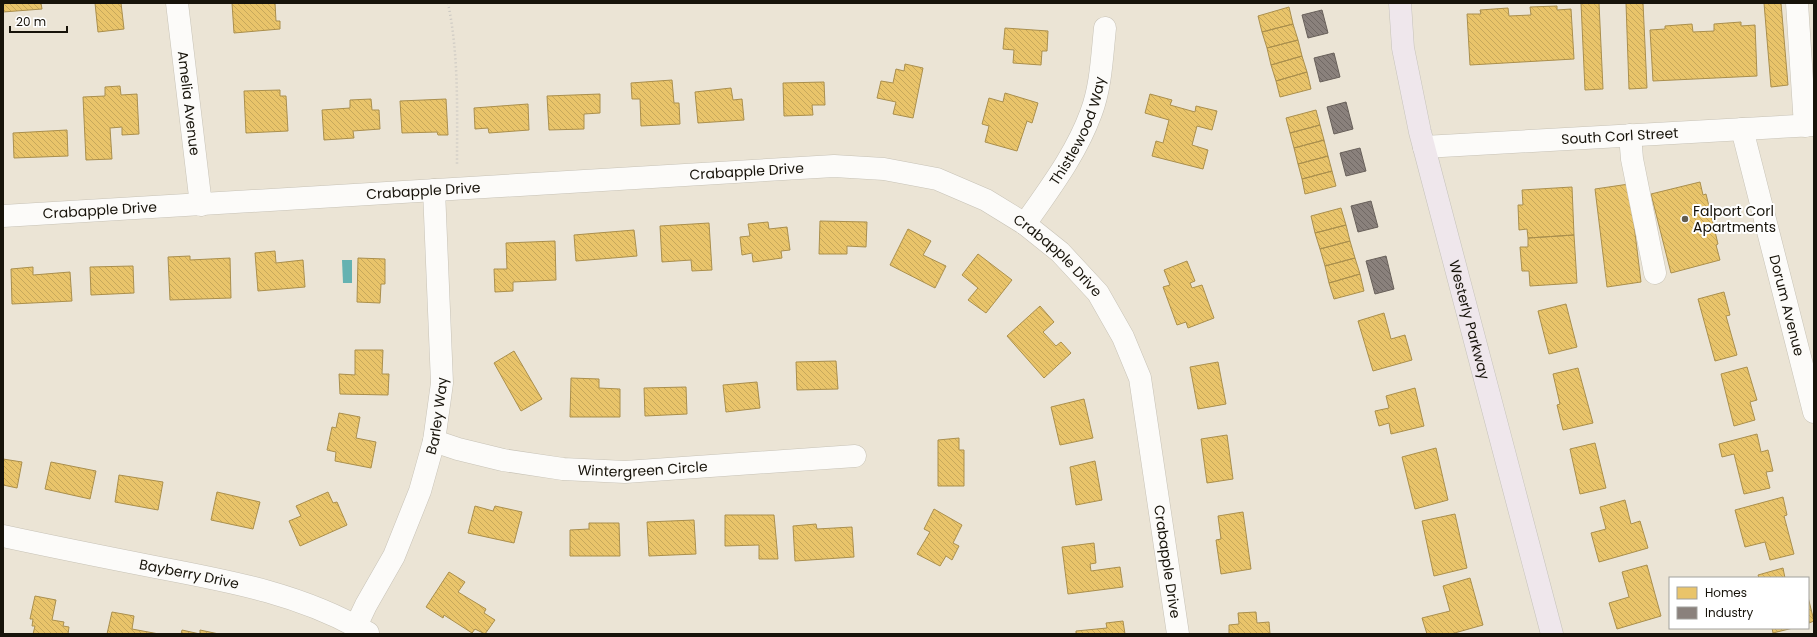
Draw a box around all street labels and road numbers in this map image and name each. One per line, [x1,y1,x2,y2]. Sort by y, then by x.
street label: Amelia Avenue [173,50,205,157]
street label: Thistlewood Way [1045,75,1110,189]
street label: South Corl Street [1561,123,1679,149]
street label: Crabapple Drive [689,158,805,185]
street label: Crabapple Drive [366,177,481,204]
street label: Crabapple Drive [42,197,158,224]
street label: Crabapple Drive [1010,209,1107,301]
street label: Dorum Avenue [1764,253,1809,358]
street label: Westerly Parkway [1444,258,1495,382]
street label: Barley Way [421,377,452,457]
street label: Wintergreen Circle [577,456,708,482]
street label: Crabapple Drive [1149,504,1186,620]
street label: Bayberry Drive [138,554,241,594]

